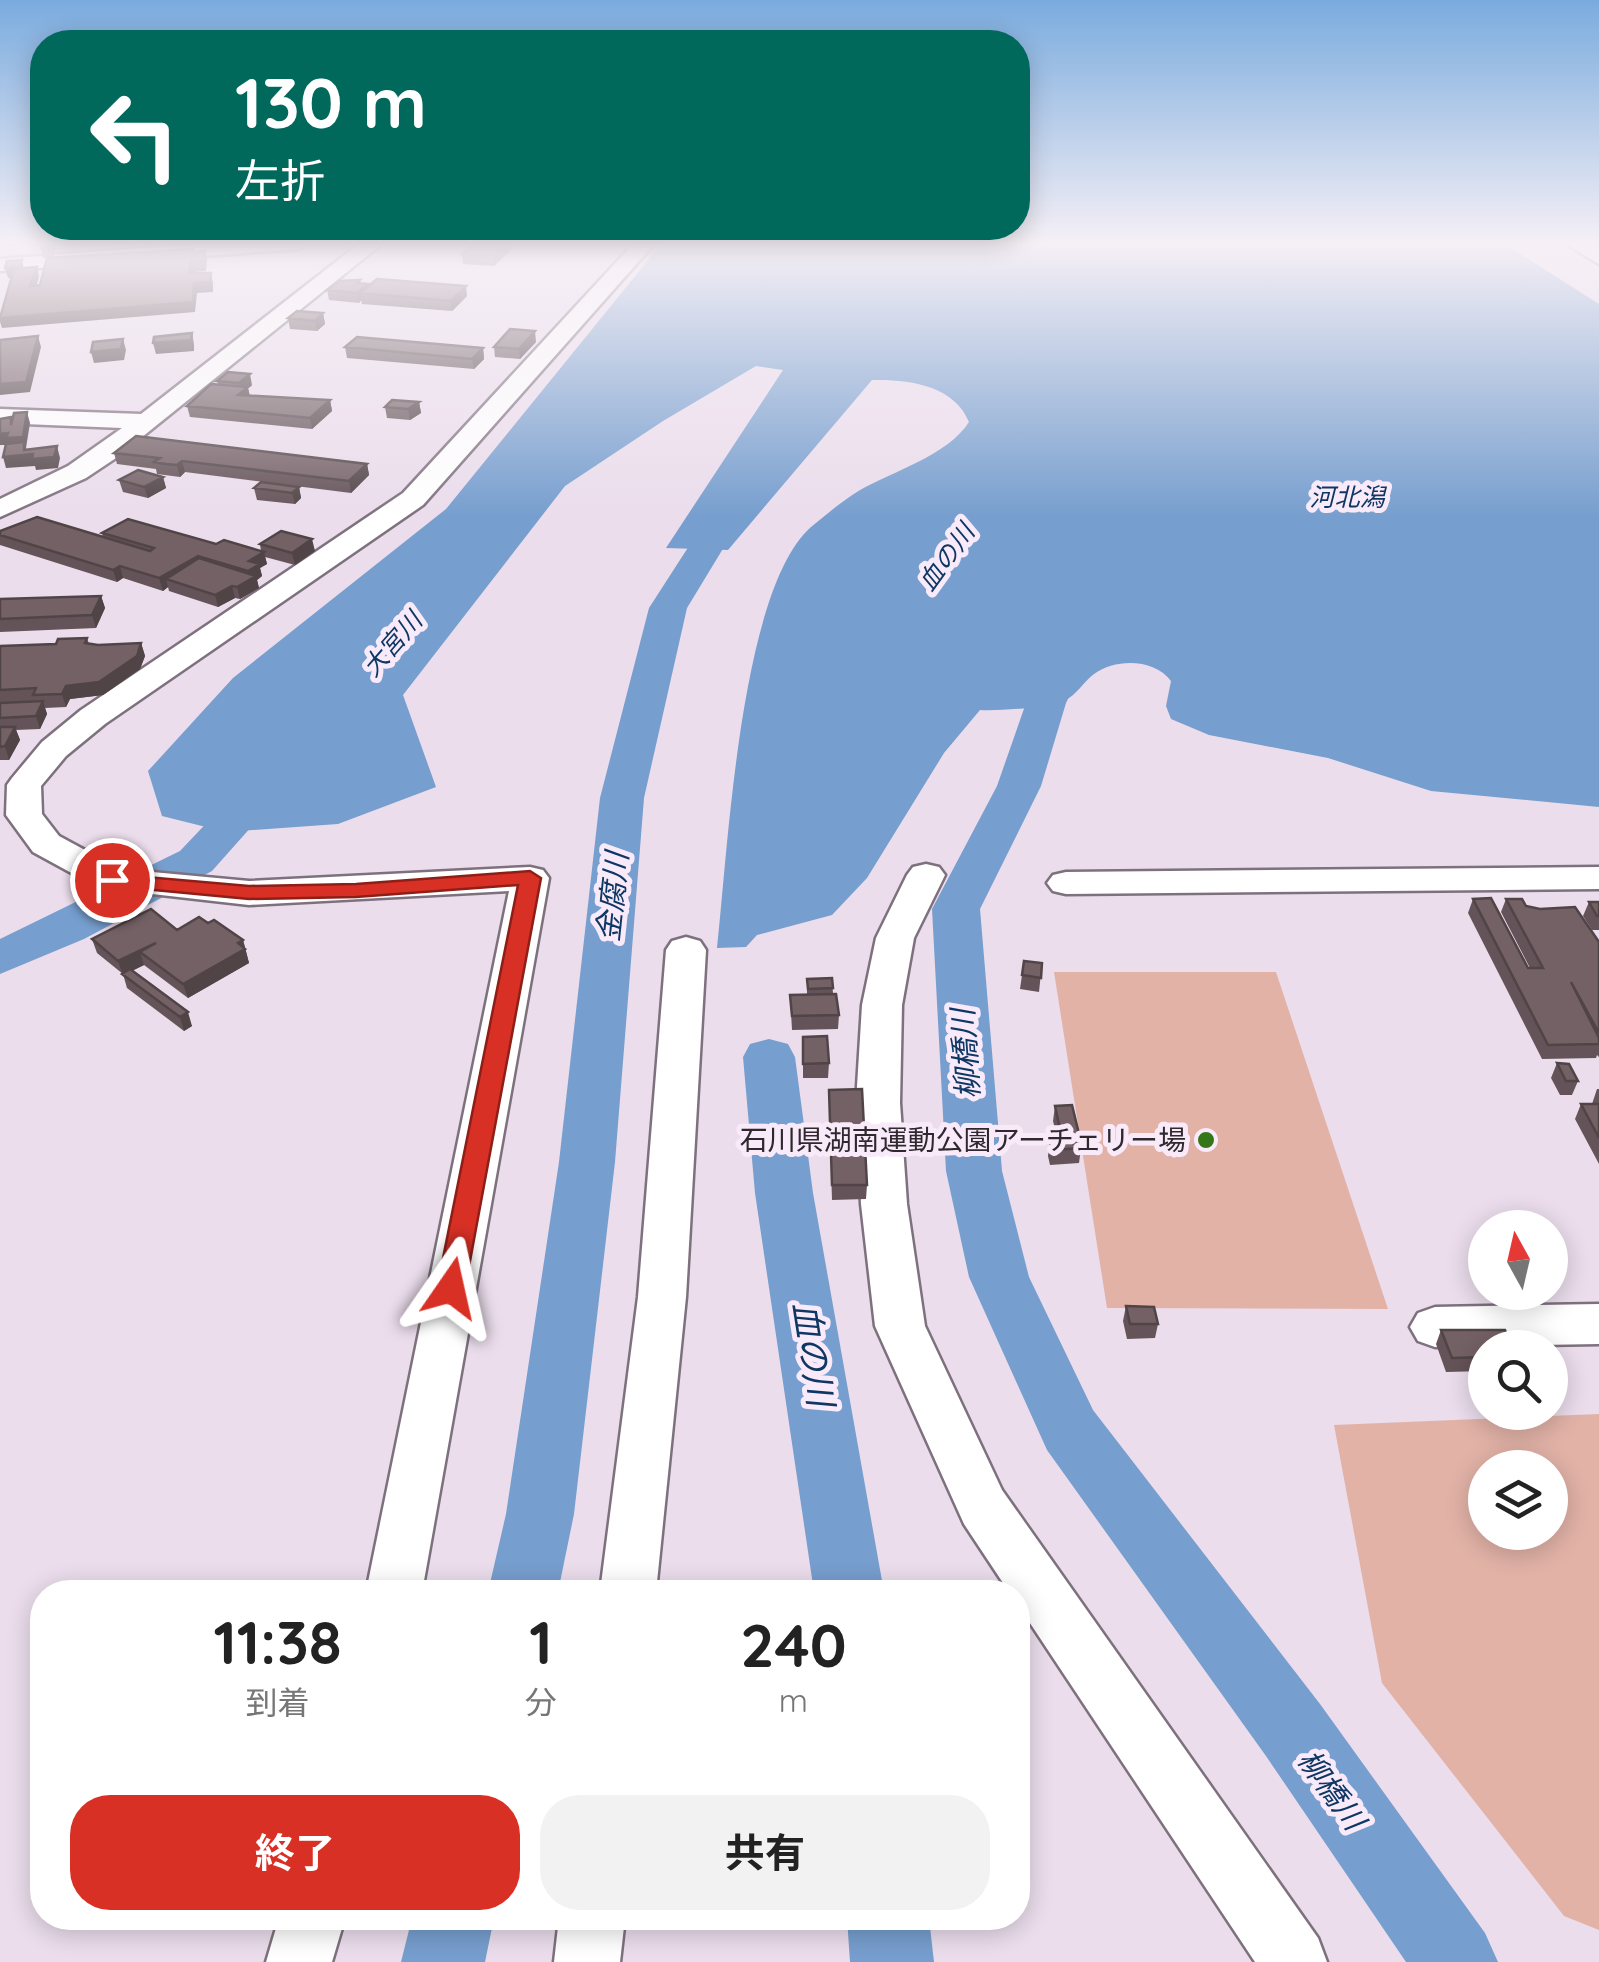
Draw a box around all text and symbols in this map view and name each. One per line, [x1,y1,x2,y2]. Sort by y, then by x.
text: 130 m [235,58,427,146]
icon: left [70,70,200,200]
text: 左折 [235,152,325,208]
water label: 河北潟 [1309,481,1387,512]
water label: 血の川 [911,515,982,596]
water label: 大宮川 [355,603,430,682]
pin [70,838,155,923]
water label: 金腐川 [588,847,636,944]
icon: arrive [85,853,140,908]
water label: 柳橋川 [943,1005,987,1100]
place label: 石川県湖南運動公園アーチェリー場 [740,1122,1186,1157]
marker: 石川県湖南運動公園アーチェリー場 [1195,1129,1217,1151]
north arrow [1468,1210,1568,1310]
map controls [1468,1210,1568,1550]
position arrow [399,1236,503,1340]
water label: 血の川 [784,1299,845,1413]
button: search [1468,1330,1568,1430]
button: layers [1468,1450,1568,1550]
text: 11:38 [213,1604,342,1679]
text: 1 [529,1604,553,1679]
text: 240 [740,1607,847,1682]
text: m [779,1680,808,1720]
text: 到着 [245,1682,309,1722]
text: 分 [525,1682,557,1722]
water label: 柳橋川 [1290,1742,1375,1839]
button: 終了 [70,1795,520,1910]
button: 共有 [540,1795,990,1910]

